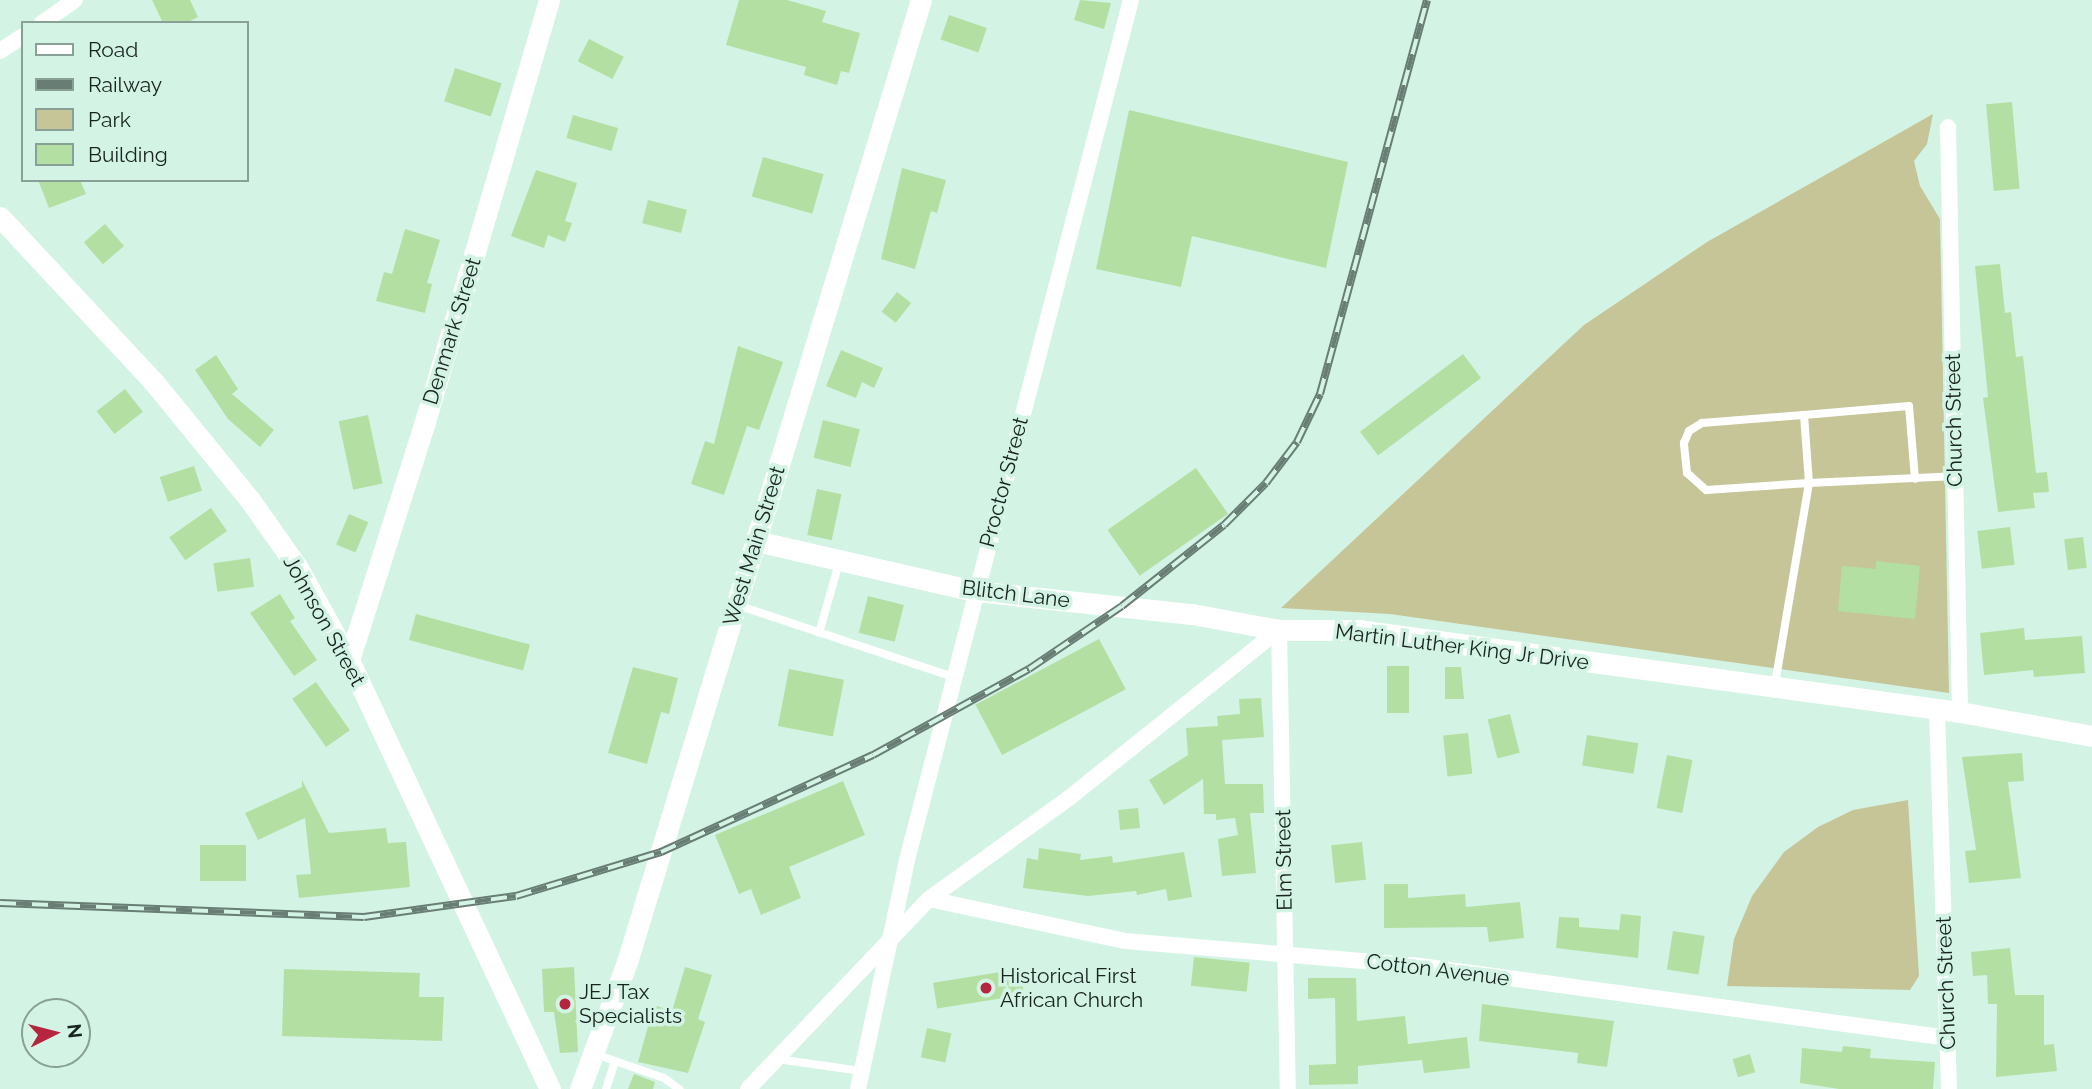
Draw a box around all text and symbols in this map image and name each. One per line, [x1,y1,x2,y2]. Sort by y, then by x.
legend [21,21,248,182]
text: Road [88,37,138,62]
text: Railway [88,72,162,97]
text: Park [88,107,131,132]
text: Building [88,142,168,167]
street label: Denmark Street [418,254,486,408]
street label: Church Street [1940,353,1968,487]
street label: Proctor Street [974,414,1034,550]
street label: West Main Street [718,463,790,629]
street label: Johnson Street [278,551,370,691]
street label: Blitch Lane [961,575,1071,613]
street label: Martin Luther King Jr Drive [1333,619,1591,675]
street label: Elm Street [1271,809,1297,911]
street label: Church Street [1931,916,1961,1050]
street label: Cotton Avenue [1365,949,1511,991]
place label: Historical First African Church [1000,963,1143,1013]
place label: JEJ Tax Specialists [579,979,682,1029]
marker: Historical First African Church [978,980,994,996]
marker: JEJ Tax Specialists [557,996,573,1012]
north arrow [21,998,91,1068]
text: N [63,1023,87,1039]

